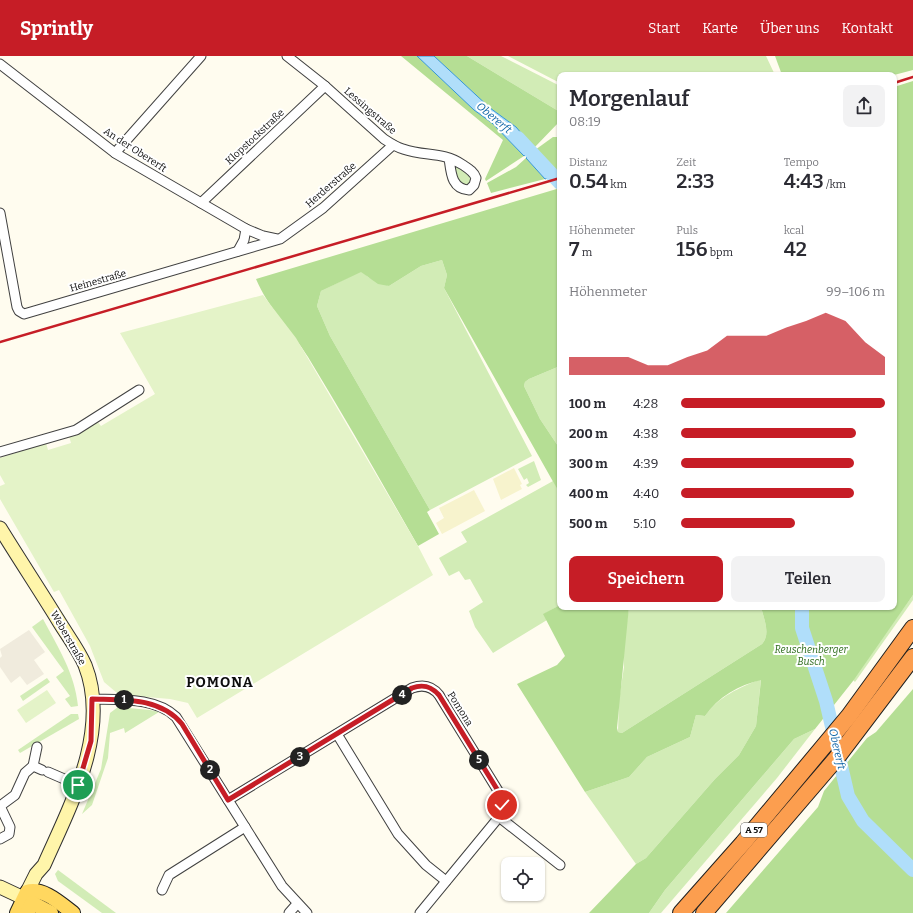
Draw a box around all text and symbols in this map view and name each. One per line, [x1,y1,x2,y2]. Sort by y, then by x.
text: Sprintly [20,17,93,40]
text: Start [648,20,680,37]
text: Karte [702,20,738,37]
text: Über uns [760,20,819,37]
text: Kontakt [841,20,893,37]
street label: Lessingstraße [342,85,398,137]
text: Morgenlauf [569,85,689,112]
button: share [843,85,885,127]
water label: Obererft [474,100,514,136]
street label: Klopstockstraße [223,107,287,167]
text: 08:19 [569,114,601,129]
street label: An der Obererft [101,125,169,175]
text: Distanz [569,156,607,169]
text: Zeit [676,156,696,169]
text: Tempo [784,156,819,169]
street label: Herderstraße [303,160,359,210]
text: 0.54 [569,169,608,193]
text: 2:33 [676,169,715,193]
text: 4:43 [784,169,824,193]
text: km [608,178,627,191]
text: /km [824,178,846,191]
text: Höhenmeter [569,224,635,237]
text: Puls [676,224,698,237]
text: kcal [784,224,804,237]
text: 7 [569,237,580,261]
text: 156 [676,237,707,261]
text: 42 [784,237,807,261]
text: m [580,246,592,259]
text: bpm [707,246,733,259]
street label: Heinestraße [69,267,127,295]
text: Höhenmeter [569,284,647,299]
text: 99–106 m [826,284,885,299]
text: 100 m [569,396,606,411]
text: 4:28 [633,396,658,411]
text: 200 m [569,426,608,441]
text: 4:38 [633,426,659,441]
text: 300 m [569,456,608,471]
text: 4:39 [633,456,658,471]
text: 400 m [569,486,608,501]
text: 4:40 [633,486,659,501]
text: 500 m [569,516,607,531]
text: 5:10 [633,516,656,531]
button: Speichern [569,556,723,602]
button: Teilen [731,556,885,602]
street label: Weberstraße [48,609,88,667]
park label: Reuschenberger Busch [774,644,848,668]
district label: POMONA [186,674,254,691]
pin: 4 [392,685,412,705]
text: 4 [399,688,405,701]
street label: Pomona [445,689,476,729]
pin: 1 [114,690,134,710]
text: 1 [122,693,126,706]
water label: Obererft [826,727,848,771]
pin: 3 [290,747,310,767]
text: 3 [297,750,303,763]
pin: 5 [469,750,489,770]
text: 5 [476,753,482,766]
pin: 2 [200,760,220,780]
text: 2 [207,763,213,776]
pin [61,768,95,802]
icon: arrive [67,774,89,796]
pin [485,788,519,822]
icon: check [491,794,513,816]
road number: A 57 [741,823,767,837]
map controls [501,857,545,901]
button: locate [501,857,545,901]

